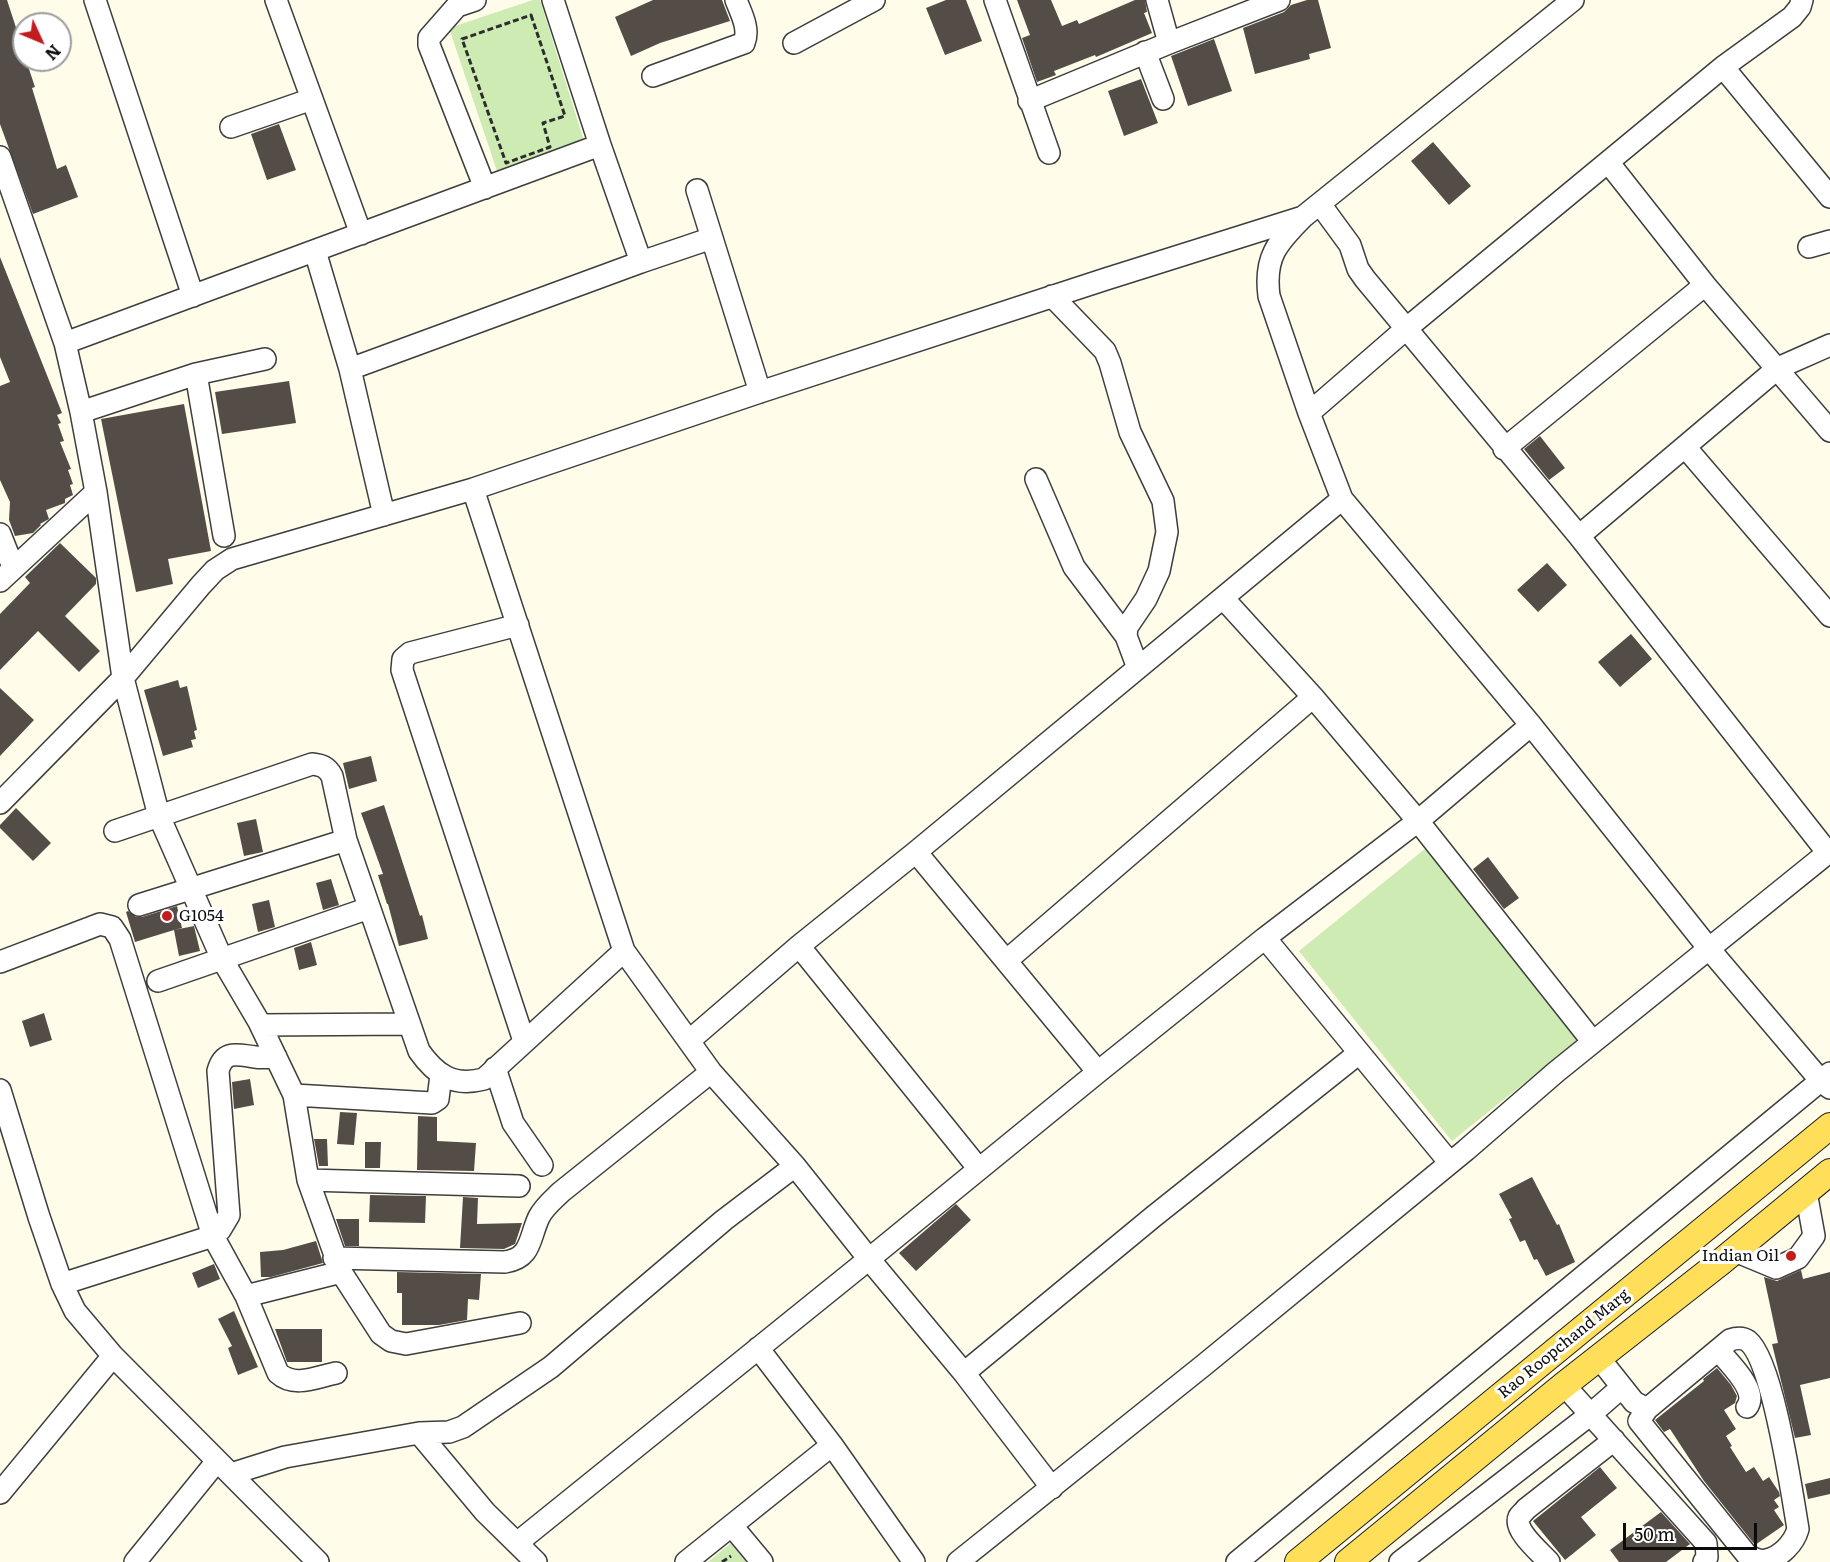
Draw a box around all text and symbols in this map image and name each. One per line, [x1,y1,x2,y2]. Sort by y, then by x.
north arrow [12,12,72,72]
text: N [40,40,67,66]
place label: G1054 [179,906,224,926]
marker: G1054 [160,909,174,923]
place label: Indian Oil [1702,1246,1779,1266]
marker: Indian Oil [1784,1249,1798,1263]
street label: Rao Roopchand Marg [1495,1285,1633,1403]
scale bar [1626,1511,1760,1549]
text: 50 m [1634,1520,1675,1547]

